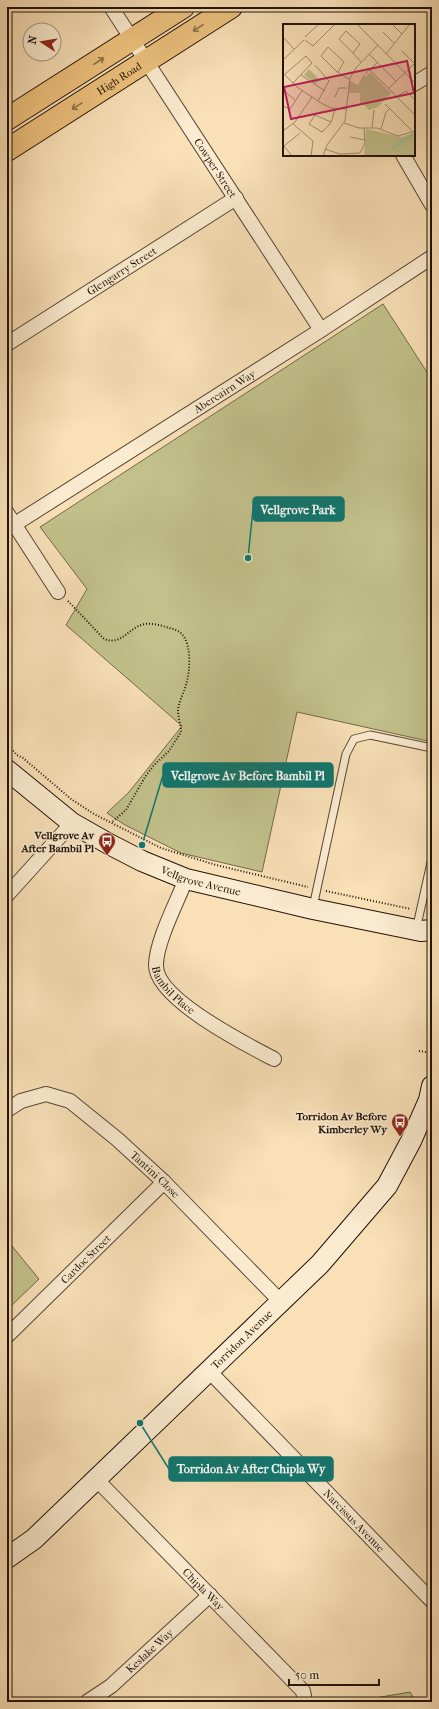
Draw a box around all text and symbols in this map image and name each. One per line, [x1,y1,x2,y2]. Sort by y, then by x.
north arrow [22,22,62,62]
one-way arrow [193,24,204,32]
inset map [283,24,415,156]
text: N [25,34,40,45]
one-way arrow [93,57,104,65]
street label: High Road [94,59,145,98]
one-way arrow [72,102,83,110]
street label: Cowper Street [191,136,239,201]
street label: Glengarry Street [85,244,159,298]
street label: Abercairn Way [191,367,259,417]
callout: Vellgrove Park [253,497,344,521]
text: Vellgrove Park [259,503,336,518]
callout: Vellgrove Av Before Bambil Pl [163,763,333,787]
text: Vellgrove Av Before Bambil Pl [170,769,326,784]
place label: Vellgrove Av After Bambil Pl [20,829,95,855]
bus stop icon: Vellgrove Av After Bambil Pl [97,831,117,856]
street label: Vellgrove Avenue [158,863,243,899]
street label: Bambil Place [149,965,198,1018]
place label: Torridon Av Before Kimberley Wy [295,1110,388,1136]
bus stop icon: Torridon Av Before Kimberley Wy [390,1112,410,1137]
street label: Tantini Close [128,1149,182,1201]
street label: Cardoc Street [58,1232,114,1287]
street label: Torridon Avenue [209,1307,276,1372]
callout: Torridon Av After Chipla Wy [169,1457,333,1481]
text: Torridon Av After Chipla Wy [176,1462,326,1477]
street label: Narcissus Avenue [320,1487,387,1555]
street label: Chipla Way [180,1566,228,1614]
street label: Keslake Way [123,1625,177,1676]
scale bar [289,1661,379,1687]
text: 50 m [295,1668,319,1682]

